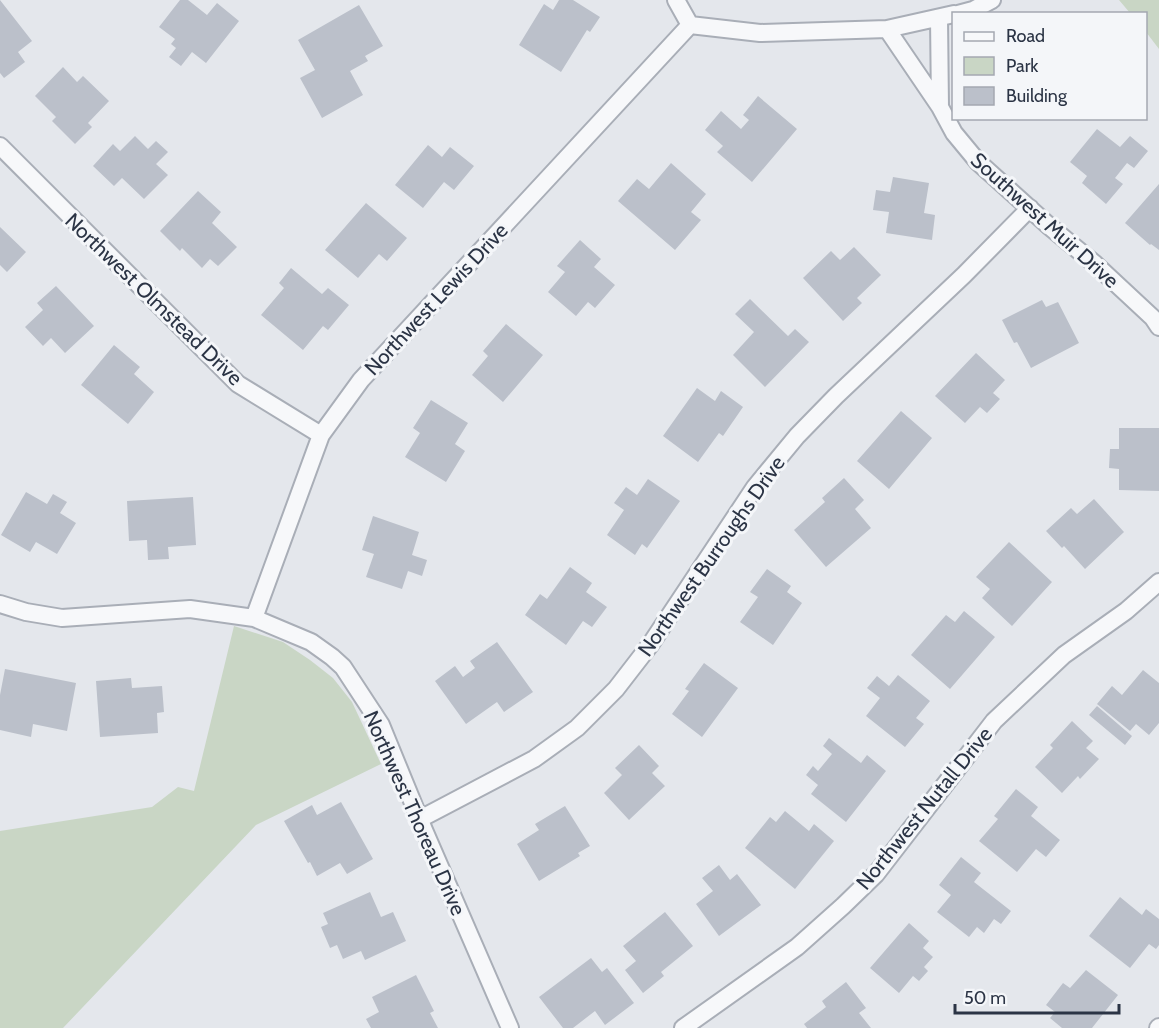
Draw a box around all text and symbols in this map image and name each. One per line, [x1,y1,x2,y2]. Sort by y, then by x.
legend [952,12,1147,120]
text: Road [1006,25,1045,47]
text: Park [1006,55,1039,77]
text: Building [1006,85,1068,107]
street label: Southwest Muir Drive [966,147,1124,293]
street label: Northwest Olmstead Drive [60,208,248,390]
street label: Northwest Lewis Drive [359,218,513,380]
street label: Northwest Burroughs Drive [632,451,790,661]
street label: Northwest Thoreau Drive [359,707,472,919]
street label: Northwest Nutall Drive [851,722,997,894]
scale bar [955,977,1118,1015]
text: 50 m [964,987,1006,1009]

